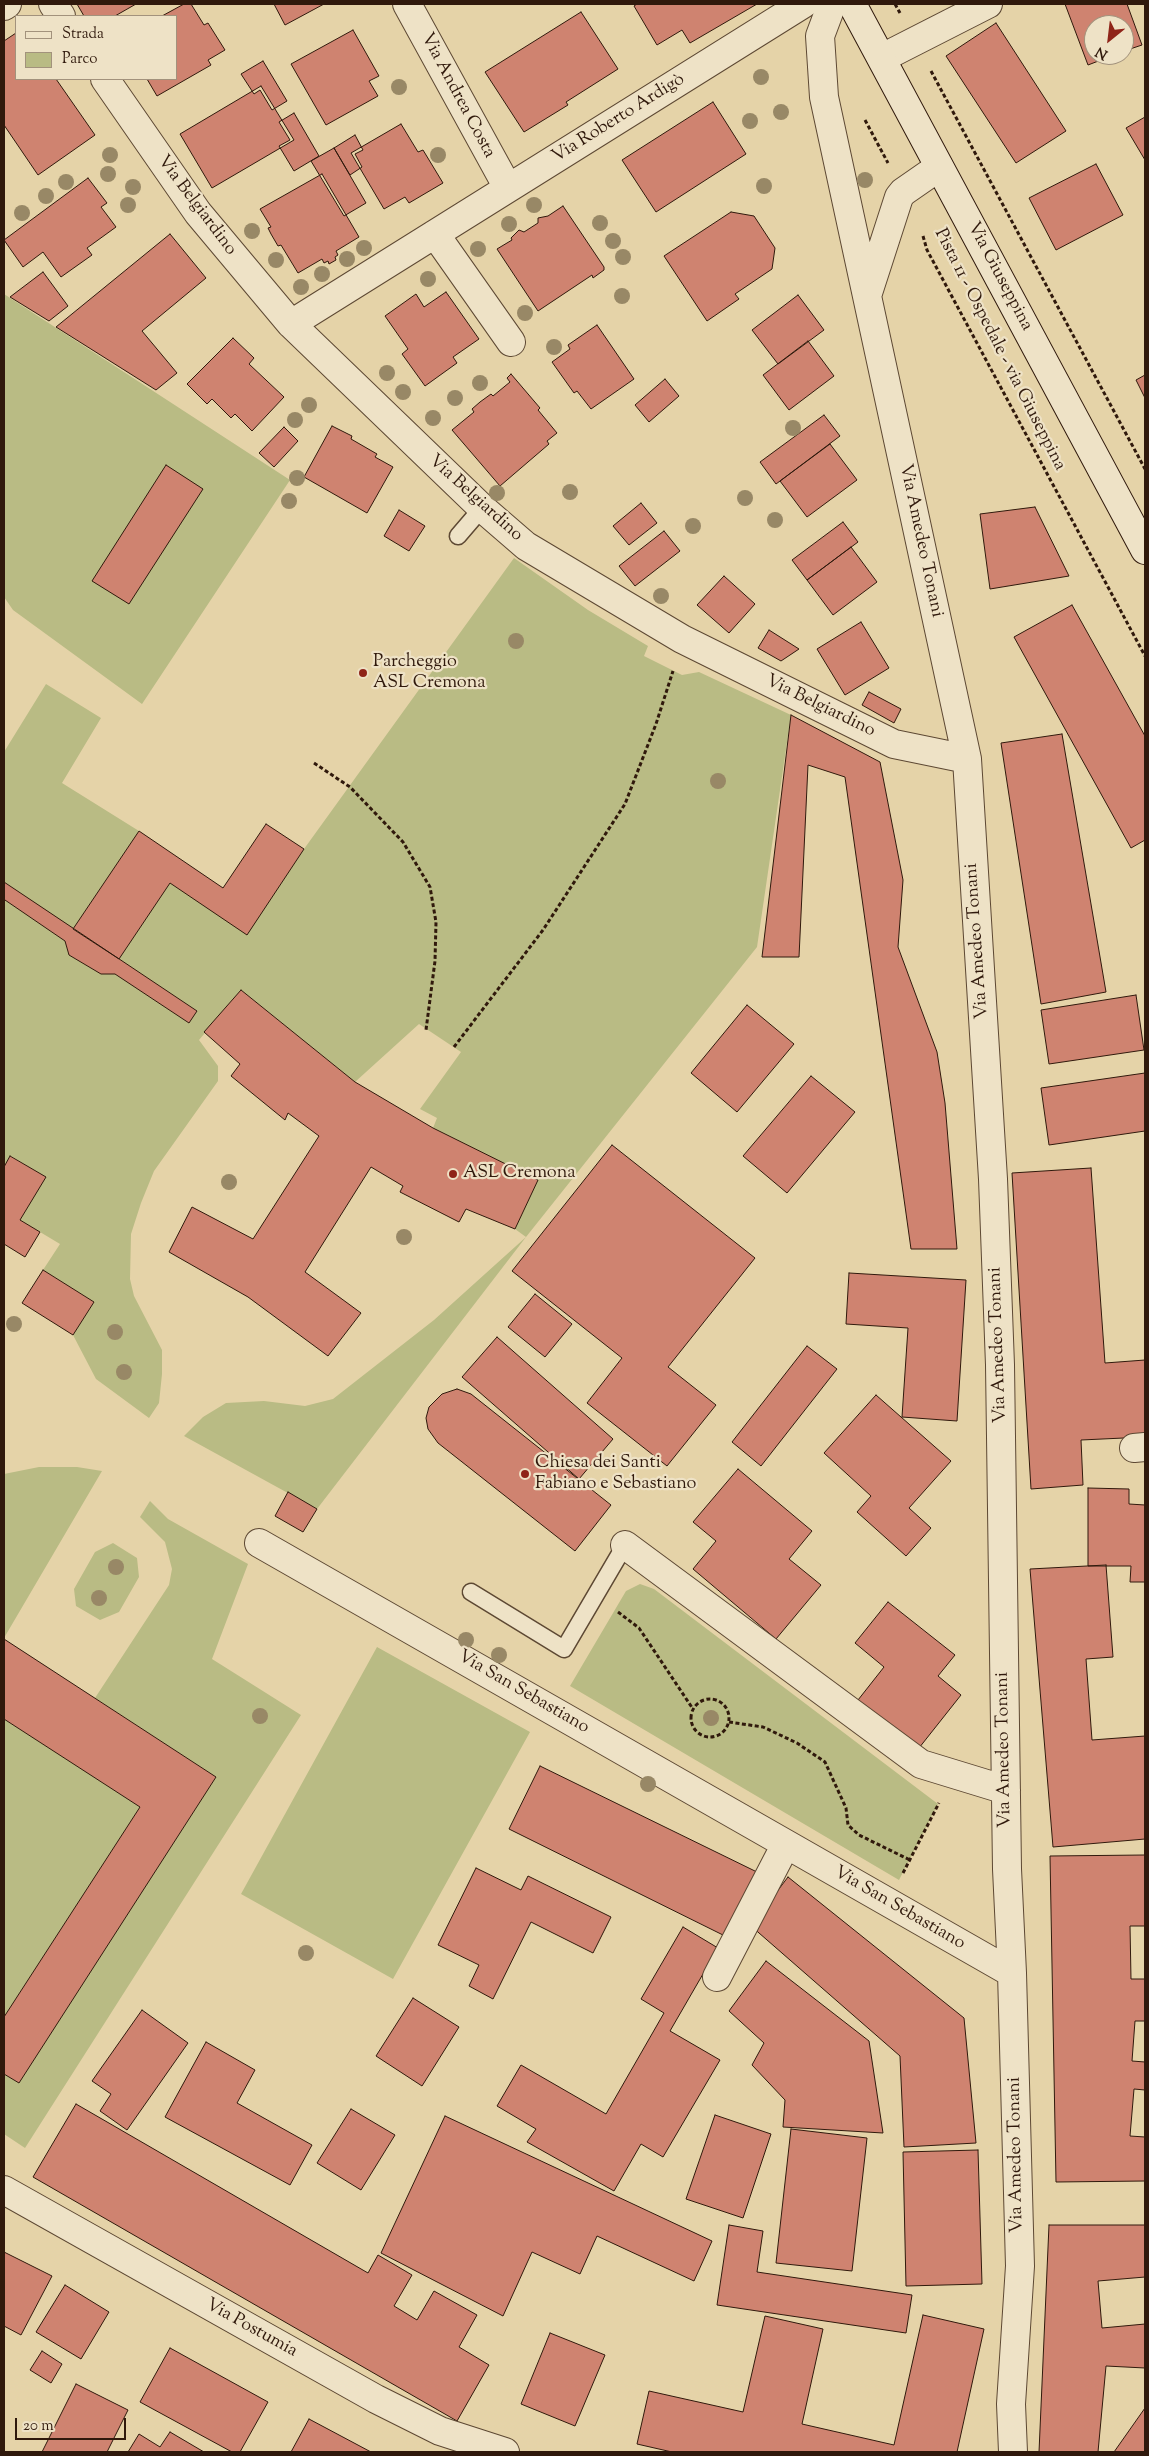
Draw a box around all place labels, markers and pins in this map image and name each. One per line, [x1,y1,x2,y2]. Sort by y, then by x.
place label: Parcheggio ASL Cremona [373,652,486,694]
marker: Parcheggio ASL Cremona [357,667,369,679]
place label: ASL Cremona [463,1163,576,1185]
marker: ASL Cremona [447,1168,459,1180]
place label: Chiesa dei Santi Fabiano e Sebastiano [535,1453,696,1496]
marker: Chiesa dei Santi Fabiano e Sebastiano [519,1468,531,1480]

